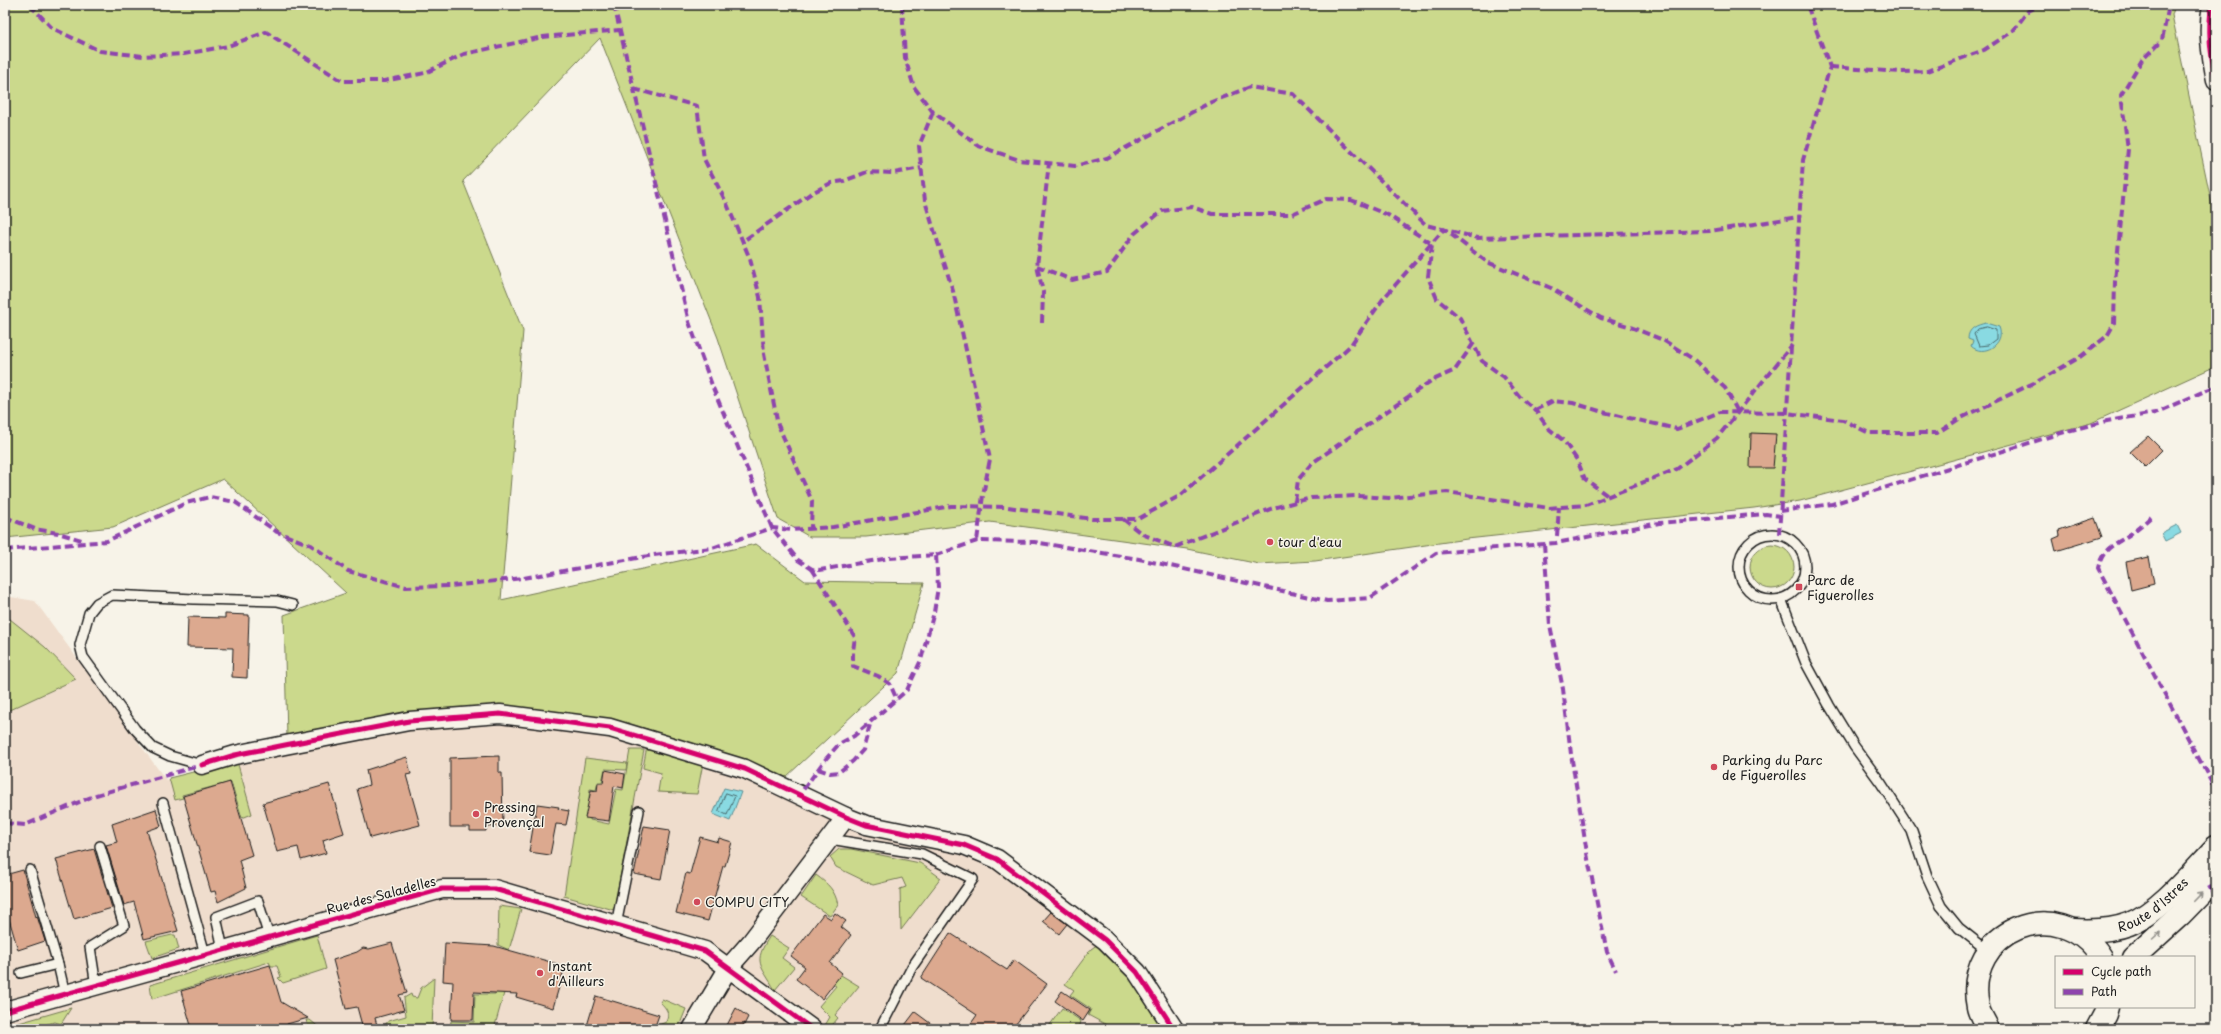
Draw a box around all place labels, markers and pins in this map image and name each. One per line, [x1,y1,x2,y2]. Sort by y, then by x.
place label: tour d'eau [1278,532,1342,551]
marker: tour d'eau [1265,537,1275,547]
place label: Parc de Figuerolles [1807,570,1874,604]
marker: Parc de Figuerolles [1794,582,1804,592]
place label: Parking du Parc de Figuerolles [1722,750,1823,784]
marker: Parking du Parc de Figuerolles [1709,762,1719,772]
place label: Pressing Provençal [484,797,544,831]
marker: Pressing Provençal [471,809,481,819]
place label: COMPU CITY [705,892,789,911]
marker: COMPU CITY [692,897,702,907]
place label: Instant d'Ailleurs [548,956,604,990]
marker: Instant d'Ailleurs [535,968,545,978]

